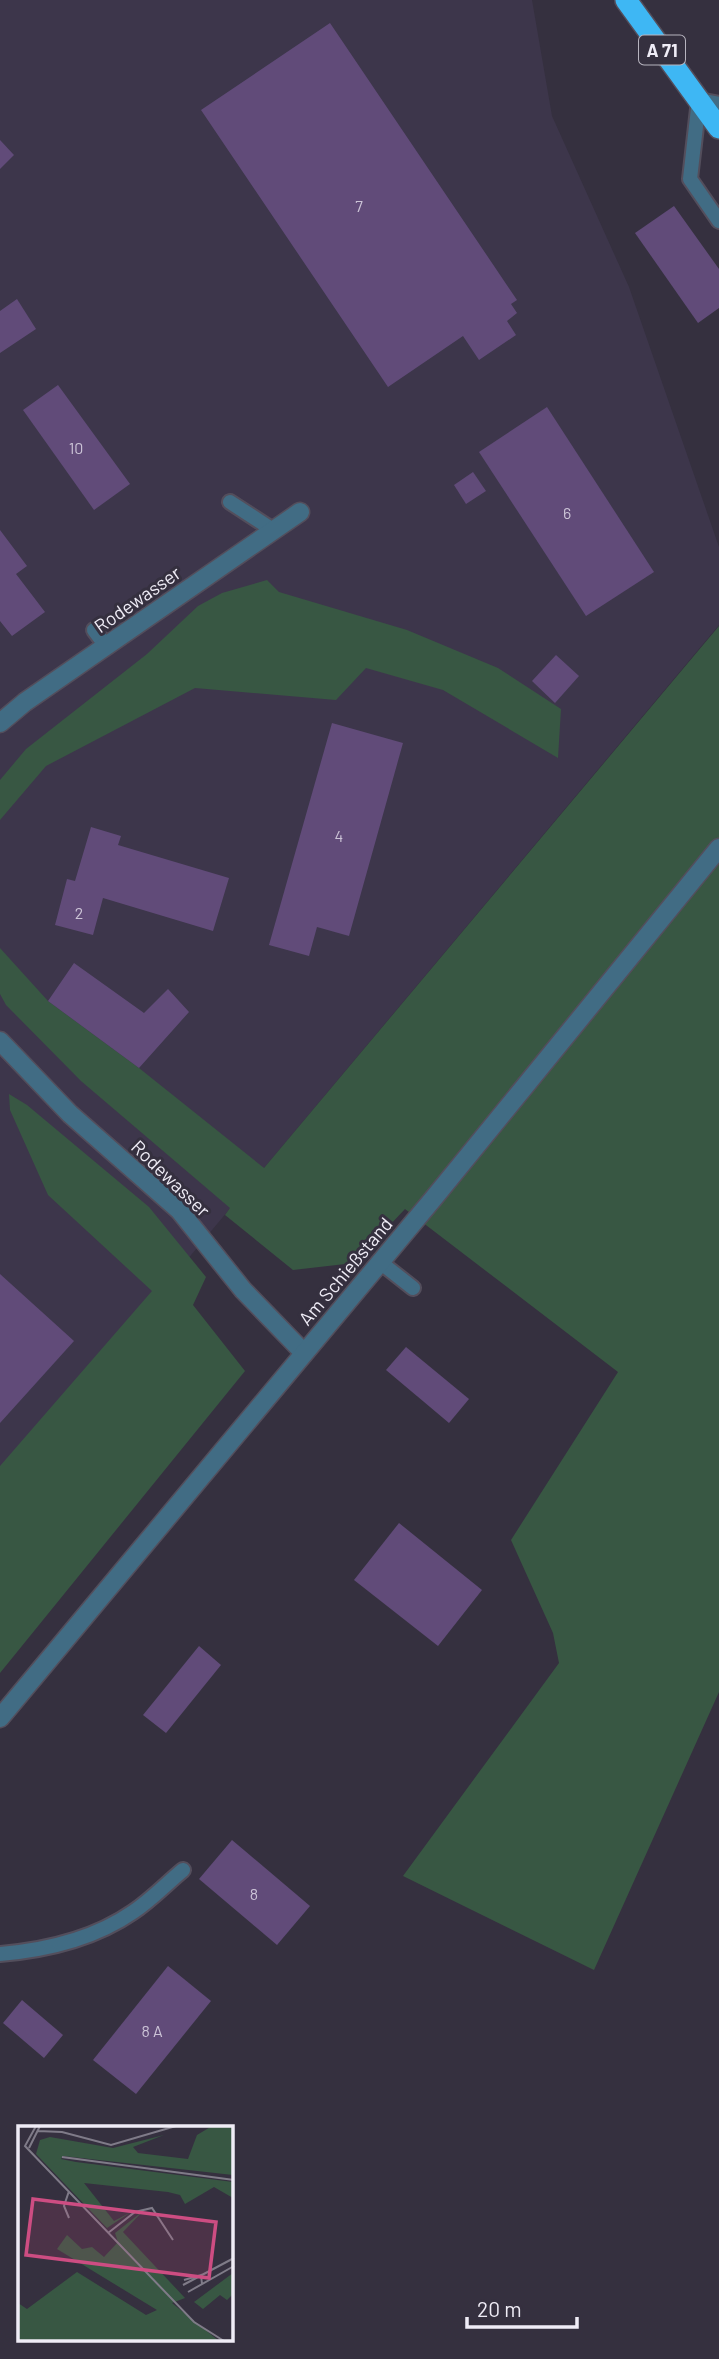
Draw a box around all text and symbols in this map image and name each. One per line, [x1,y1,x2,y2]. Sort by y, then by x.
road number: A 71 [639,36,685,64]
house number: 7 [355,196,363,215]
house number: 10 [69,438,83,457]
house number: 6 [563,503,571,522]
street label: Rodewasser [89,561,185,637]
house number: 4 [335,826,343,845]
house number: 2 [75,903,83,922]
street label: Rodewasser [127,1135,215,1221]
street label: Am Schießstand [293,1212,397,1330]
house number: 8 [250,1884,258,1903]
house number: 8 A [141,2021,163,2040]
inset map [18,2126,233,2342]
scale bar [467,2286,577,2330]
text: 20 m [477,2296,522,2321]

